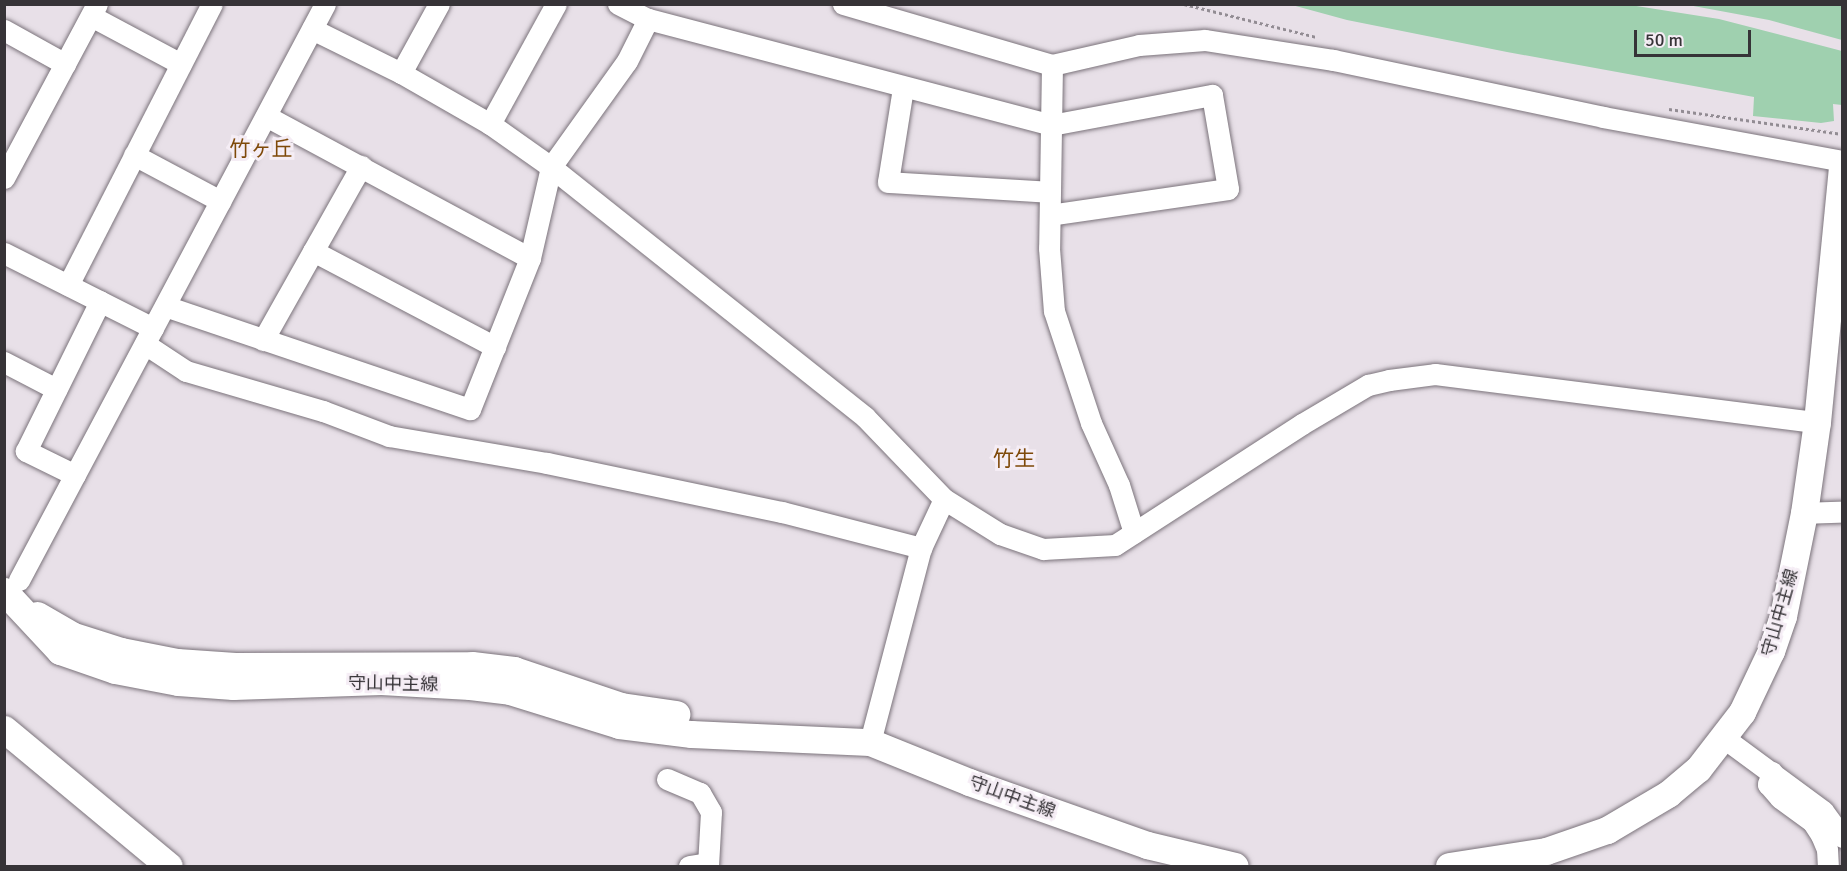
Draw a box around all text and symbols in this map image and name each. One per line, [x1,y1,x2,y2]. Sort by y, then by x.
scale bar [1637,18,1754,56]
text: 50 m [1645,29,1683,51]
district label: 竹ヶ丘 [230,136,292,162]
district label: 竹生 [993,446,1035,472]
street label: 守山中主線 [1757,567,1803,659]
street label: 守山中主線 [348,672,438,696]
street label: 守山中主線 [966,771,1058,823]

